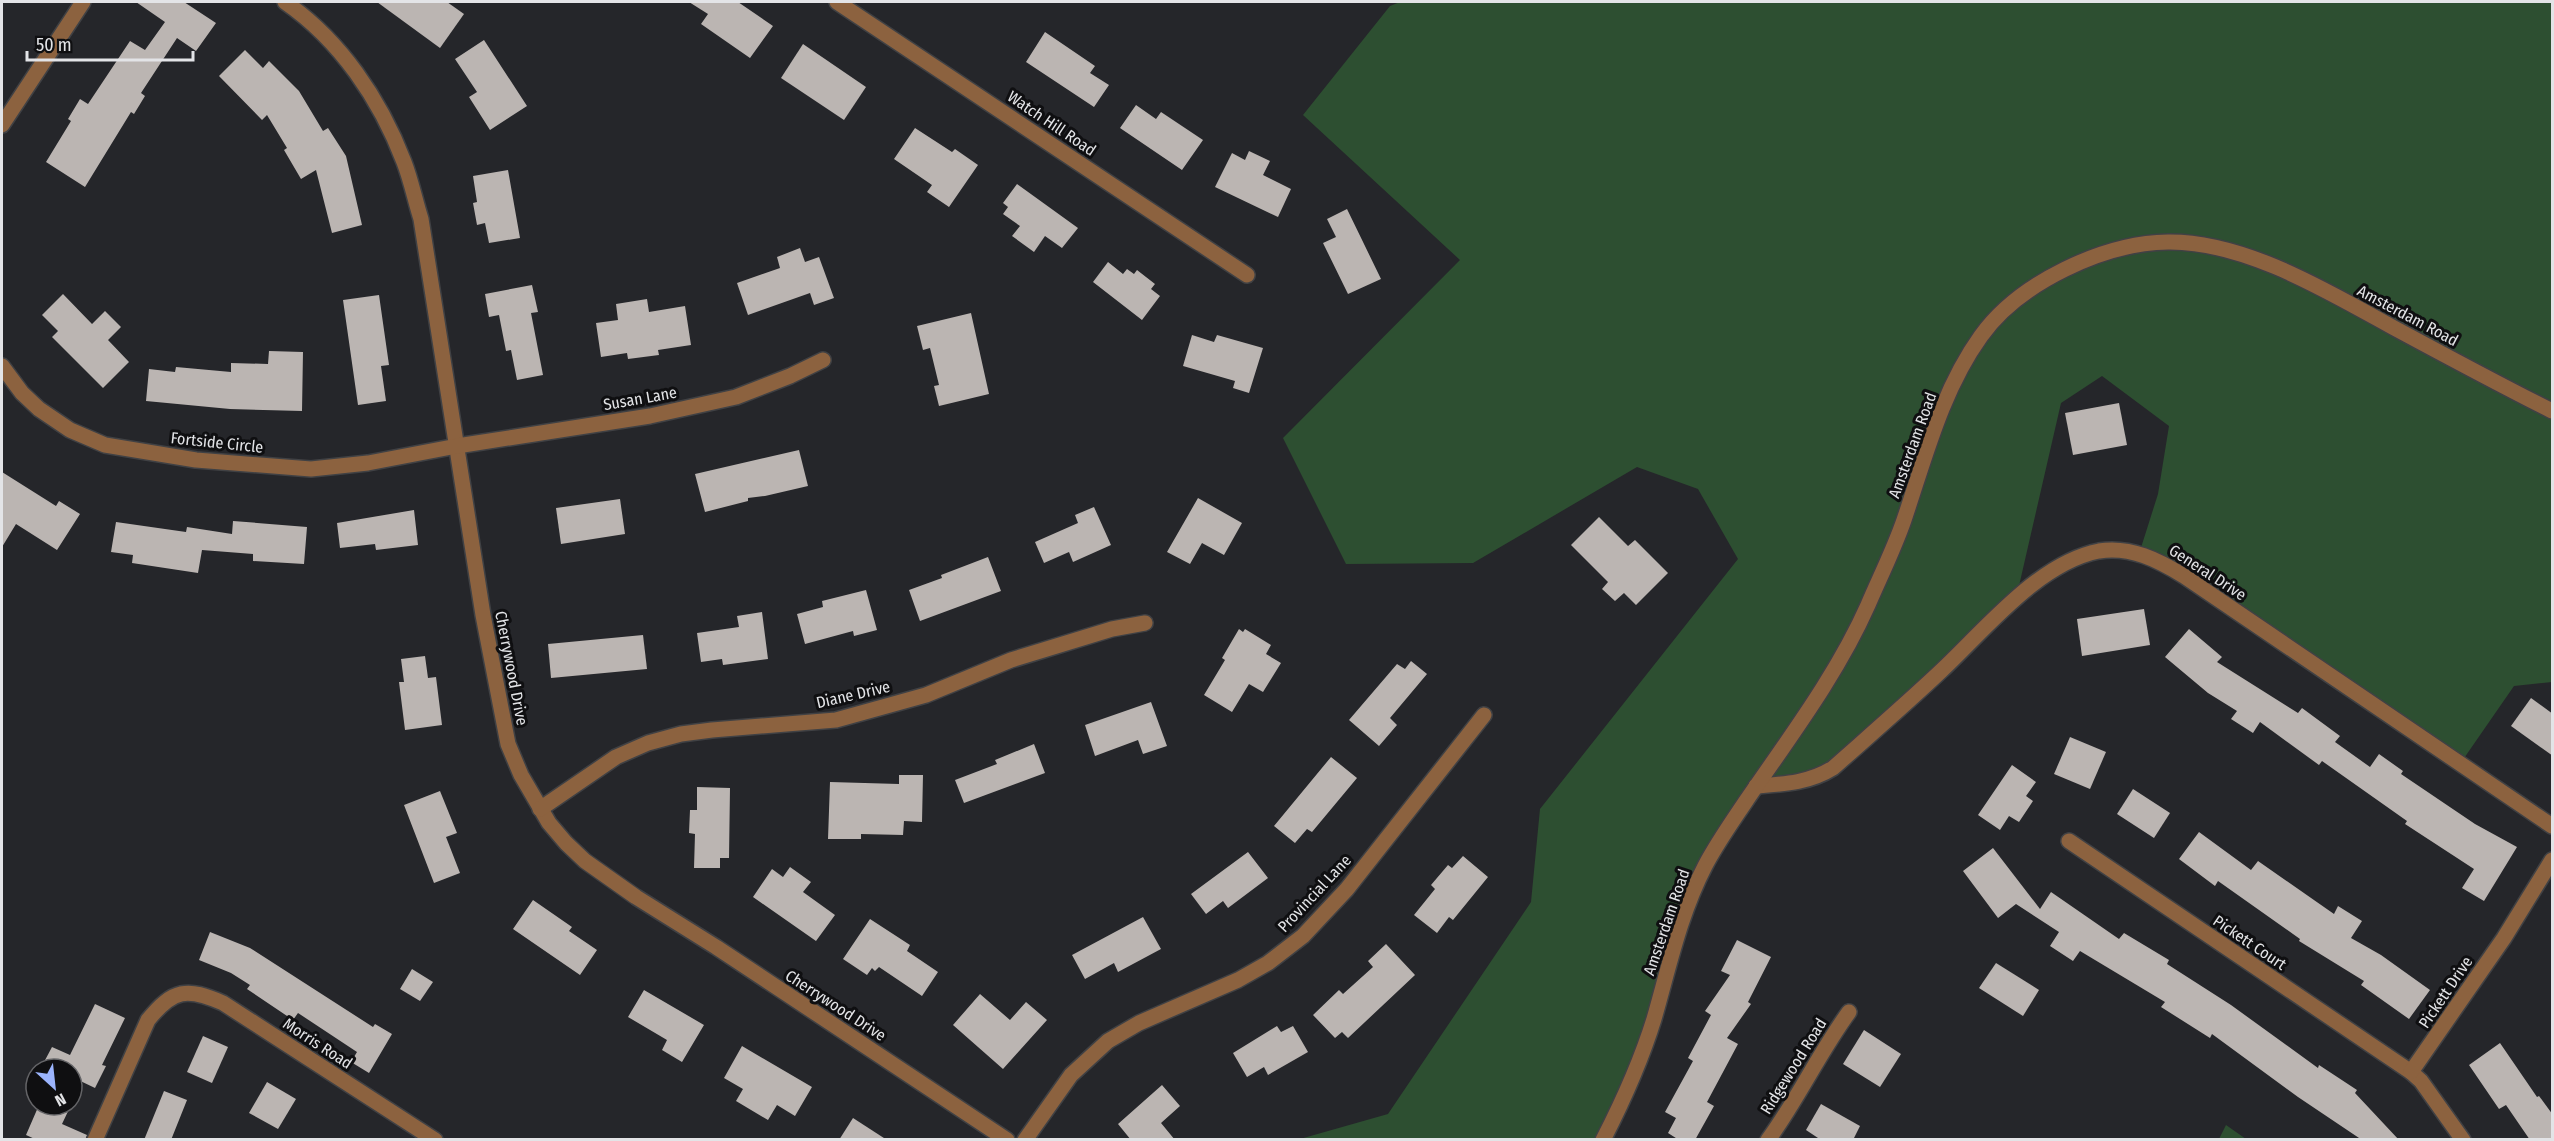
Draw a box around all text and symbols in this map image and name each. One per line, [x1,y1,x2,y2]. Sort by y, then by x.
scale bar [27,24,194,62]
text: 50 m [36,34,72,56]
street label: Watch Hill Road [1004,87,1100,160]
street label: Amsterdam Road [2354,281,2461,350]
street label: Susan Lane [602,383,678,414]
street label: Amsterdam Road [1885,390,1940,501]
street label: Fortside Circle [170,428,264,457]
street label: General Drive [2166,540,2250,604]
street label: Cherrywood Drive [491,609,532,727]
street label: Diane Drive [814,677,892,712]
street label: Provincial Lane [1274,851,1355,936]
street label: Amsterdam Road [1639,866,1694,978]
street label: Pickett Court [2210,911,2291,974]
street label: Pickett Drive [2414,953,2476,1032]
street label: Cherrywood Drive [782,966,890,1045]
street label: Morris Road [280,1014,356,1073]
street label: Ridgewood Road [1756,1015,1830,1118]
north arrow [24,1057,84,1117]
text: N [52,1089,69,1111]

